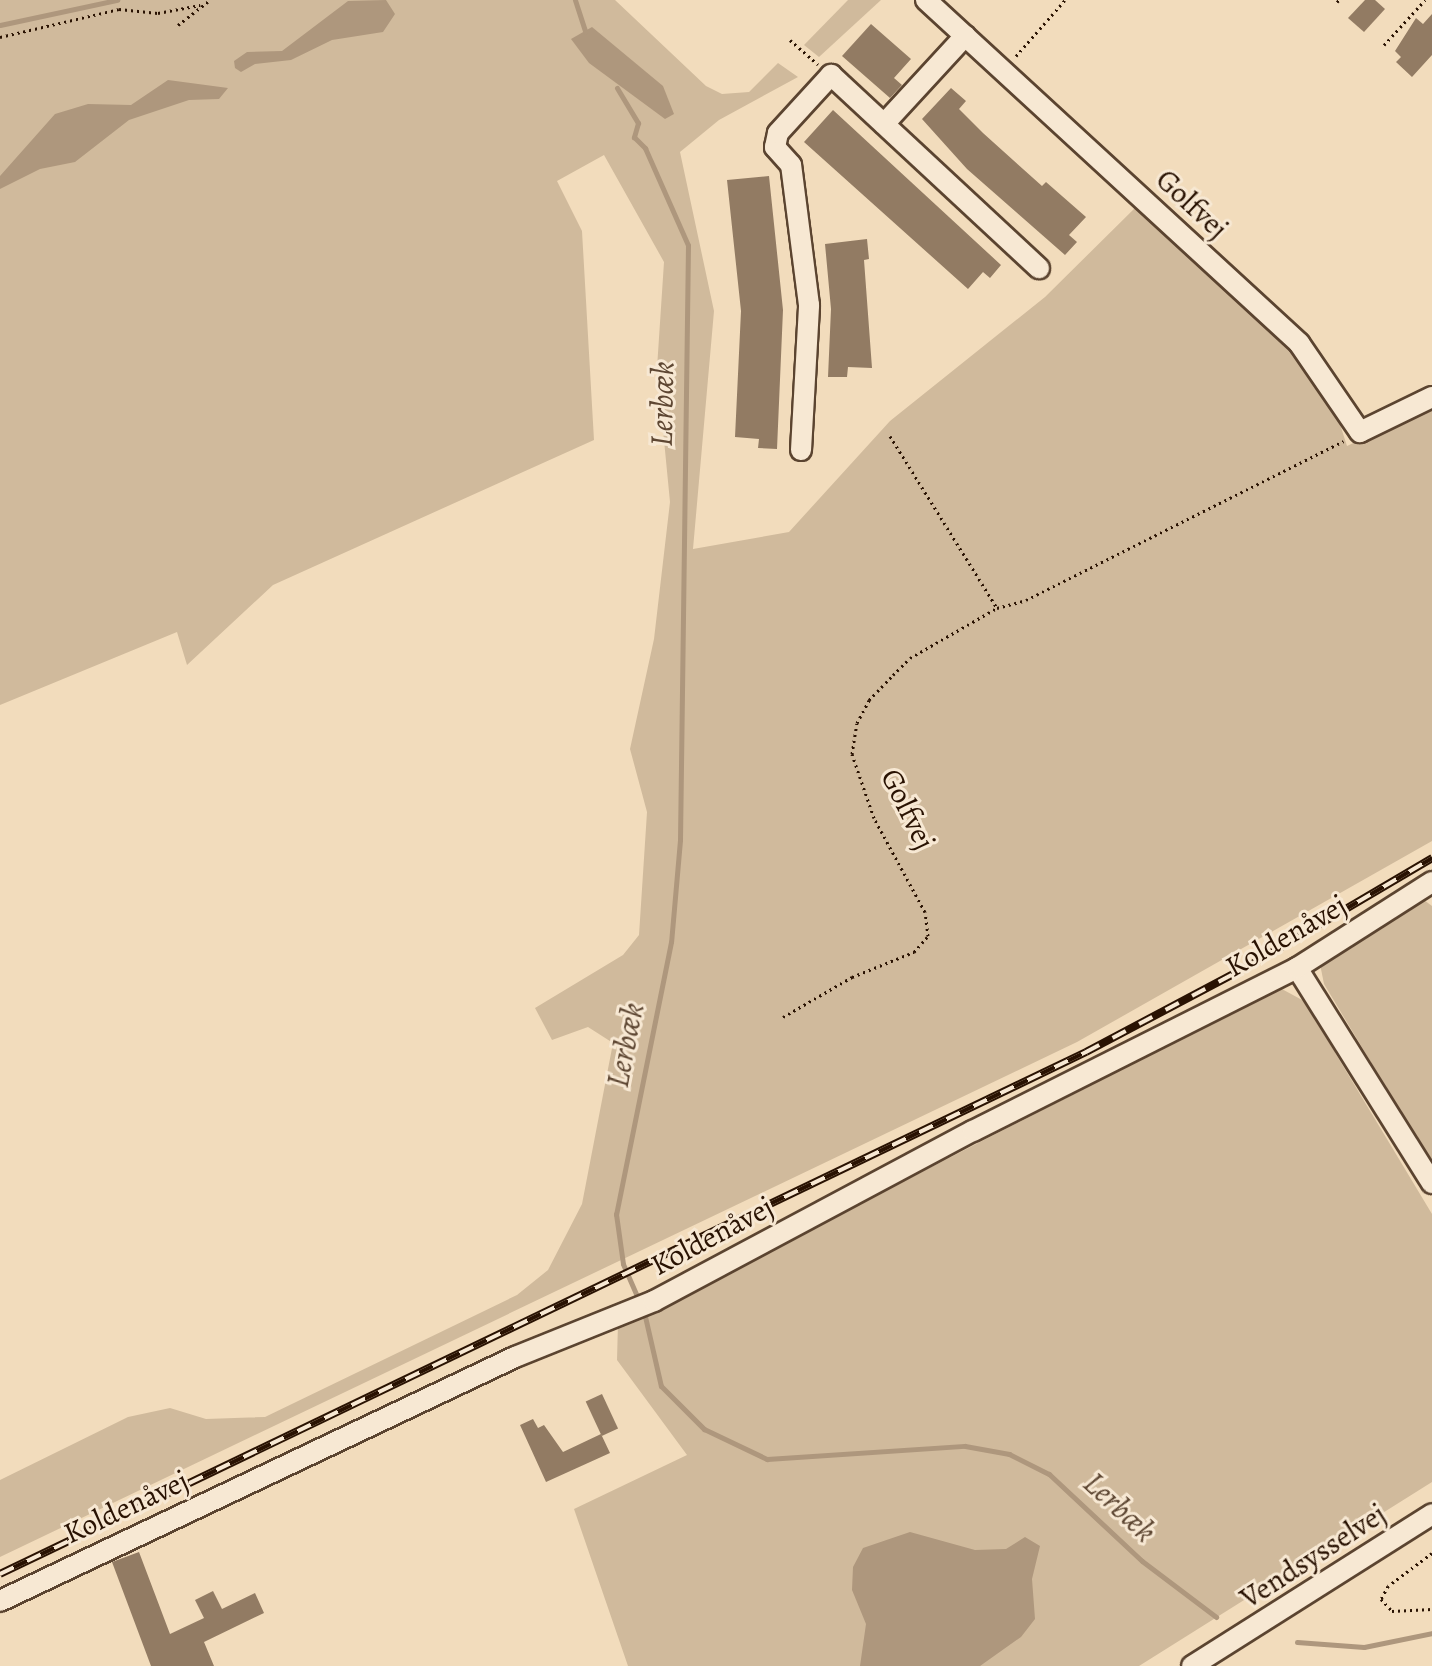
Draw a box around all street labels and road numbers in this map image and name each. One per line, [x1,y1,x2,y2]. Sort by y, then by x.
street label: Golfvej [1149,162,1235,246]
street label: Golfvej [873,763,943,855]
street label: Koldenåvej [1219,887,1353,985]
street label: Koldenåvej [645,1189,779,1283]
street label: Koldenåvej [58,1462,194,1552]
street label: Vendsysselvej [1234,1496,1392,1616]

